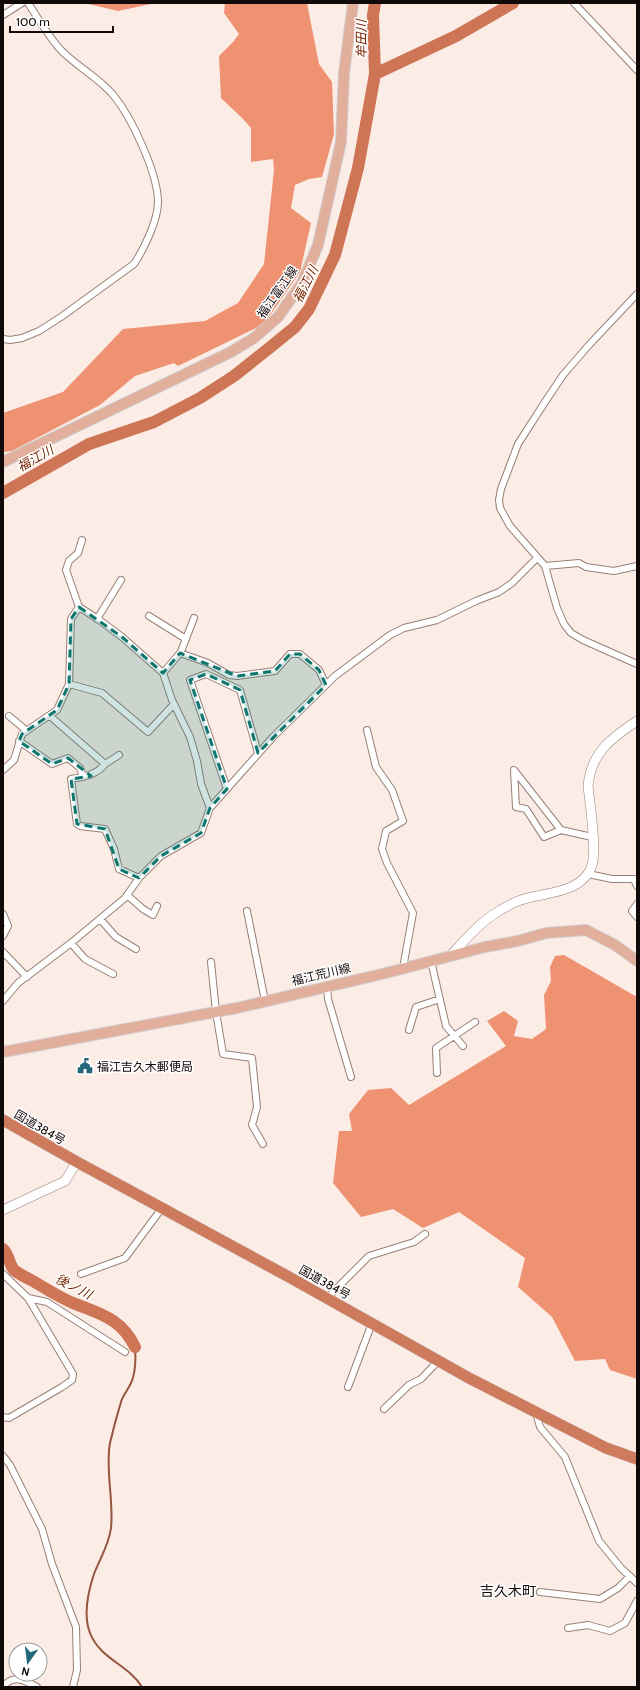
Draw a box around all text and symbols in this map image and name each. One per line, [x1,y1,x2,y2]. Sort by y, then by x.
scale bar [10,8,113,34]
text: 100 m [16,14,50,29]
water label: 牟田川 [353,17,369,59]
water label: 福江川 [289,261,322,305]
street label: 福江富江線 [254,263,300,321]
water label: 福江川 [14,440,58,475]
street label: 福江荒川線 [290,960,352,988]
public building icon: 福江吉久木郵便局 [76,1057,94,1075]
place label: 福江吉久木郵便局 [97,1059,193,1074]
street label: 国道384号 [12,1106,68,1148]
street label: 国道384号 [297,1262,353,1302]
water label: 後ノ川 [53,1270,97,1303]
district label: 吉久木町 [480,1582,536,1600]
north arrow [8,1642,48,1682]
text: N [20,1664,31,1679]

